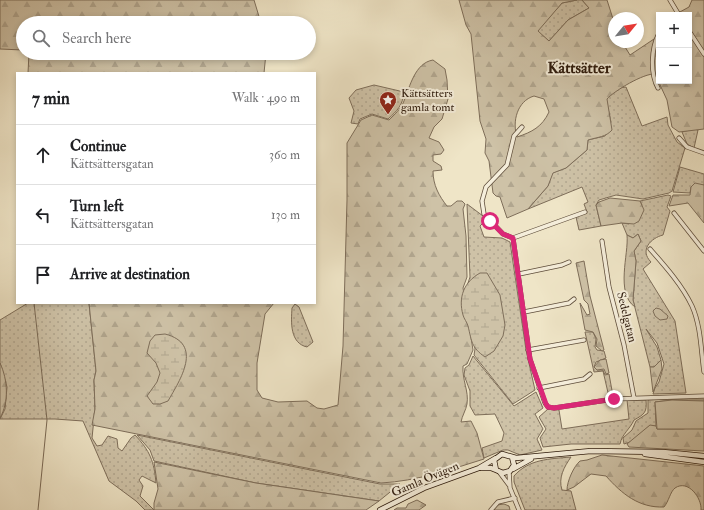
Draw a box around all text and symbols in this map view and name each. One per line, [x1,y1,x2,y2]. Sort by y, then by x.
north arrow [608,12,644,48]
map controls [656,12,692,84]
button: + [656,12,692,48]
search box [16,16,316,60]
icon: search [30,27,52,49]
text: Search here [62,29,131,48]
button: − [656,48,692,84]
district label: Kättsätter [547,58,612,78]
place label: Kättsätters gamla tomt [401,86,455,115]
text: 7 min [32,88,70,109]
text: Walk · 490 m [232,90,300,106]
place icon: Kättsätters gamla tomt [378,90,398,115]
text: Continue [70,137,126,156]
icon: ahead [32,144,54,166]
text: 360 m [269,147,300,163]
text: Kättsättersgatan [70,156,154,172]
text: Turn left [70,197,124,216]
icon: left [32,204,54,226]
text: 130 m [271,207,300,223]
route start [481,212,499,230]
text: Kättsättersgatan [70,216,154,232]
icon: arrive [32,264,54,286]
text: Arrive at destination [70,265,190,284]
street label: Sedelgatan [613,290,640,344]
route end [605,390,623,408]
street label: Gamla Övägen [389,459,461,500]

